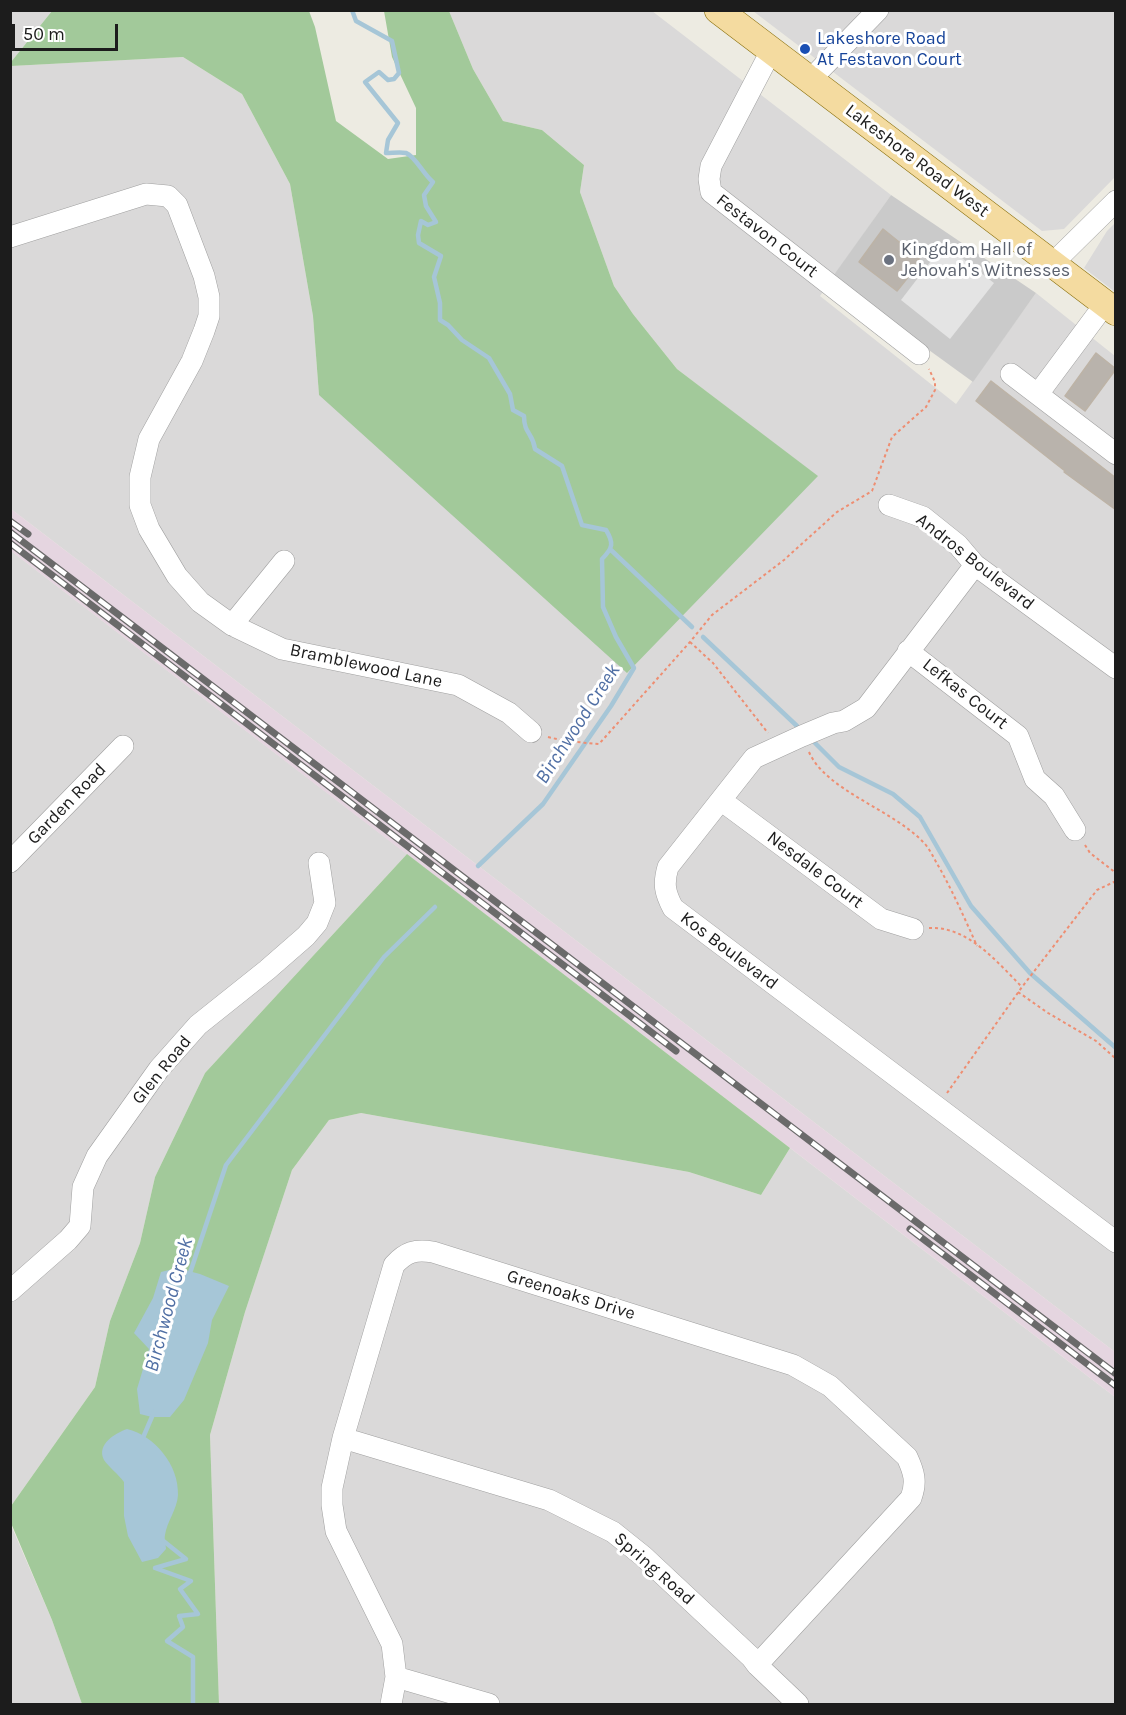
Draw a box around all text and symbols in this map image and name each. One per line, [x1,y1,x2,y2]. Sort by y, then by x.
scale bar [15,12,122,50]
text: 50 m [23,23,65,45]
place label: Lakeshore Road At Festavon Court [817,28,962,70]
marker: Lakeshore Road At Festavon Court [798,42,812,56]
street label: Lakeshore Road West [841,100,993,222]
street label: Festavon Court [712,190,822,282]
place label: Kingdom Hall of Jehovah's Witnesses [901,239,1070,282]
marker: Kingdom Hall of Jehovah's Witnesses [882,253,896,267]
street label: Andros Boulevard [912,509,1038,615]
street label: Bramblewood Lane [288,639,444,693]
street label: Lefkas Court [918,654,1012,734]
water label: Birchwood Creek [530,660,626,788]
street label: Garden Road [23,759,111,849]
street label: Nesdale Court [763,827,867,913]
street label: Kos Boulevard [676,907,782,995]
street label: Glen Road [128,1031,196,1109]
water label: Birchwood Creek [140,1235,198,1375]
street label: Greenoaks Drive [504,1265,638,1325]
street label: Spring Road [609,1528,699,1610]

